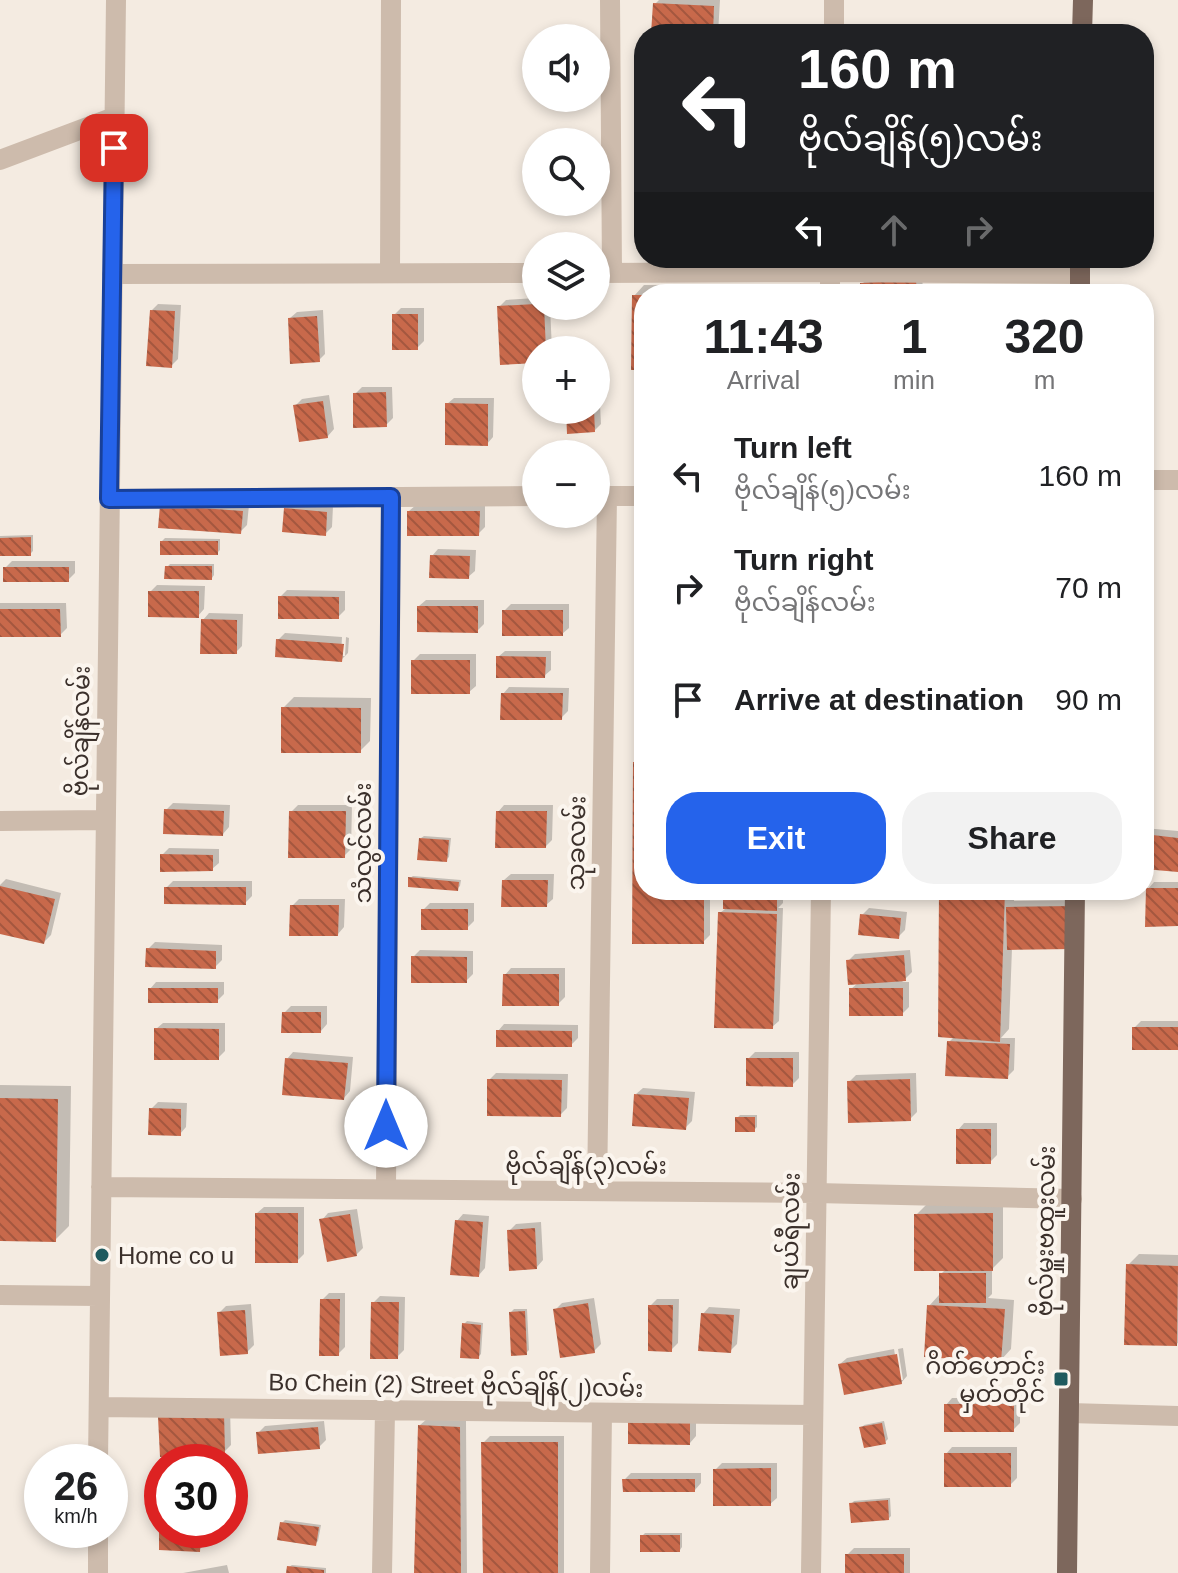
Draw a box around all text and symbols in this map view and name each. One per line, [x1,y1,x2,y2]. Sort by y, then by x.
map controls [522,24,610,528]
button: sound [522,24,610,112]
text: 160 m [798,37,957,100]
icon: left [666,56,770,160]
pin [80,114,148,182]
text: ဗိုလ်ချိန်(၅)လမ်း [798,118,1043,159]
icon: arrive [92,126,136,170]
button: search [522,128,610,216]
icon: left [788,208,832,252]
icon: ahead [872,208,916,252]
icon: right [956,208,1000,252]
button: layers [522,232,610,320]
text: 11:43 [703,310,824,363]
text: 1 [901,310,927,363]
text: 320 [1004,310,1085,363]
button: + [522,336,610,424]
text: Arrival [727,365,800,395]
text: min [893,365,935,395]
text: m [1034,365,1055,395]
text: Turn left [734,431,852,464]
button: − [522,440,610,528]
icon: left [666,454,710,498]
text: 160 m [1039,459,1122,492]
text: ဗိုလ်ချိန်(၅)လမ်း [734,475,911,505]
text: Turn right [734,543,873,576]
icon: right [666,566,710,610]
text: 70 m [1055,571,1122,604]
text: ဗိုလ်ချိန်လမ်း [734,587,876,617]
street label: ဗိုလ်ချိန်လမ်း [63,665,101,797]
icon: arrive [666,678,710,722]
text: Arrive at destination [734,683,1024,716]
text: 90 m [1055,683,1122,716]
street label: သံလွင်လမ်း [347,782,381,904]
button: Exit [666,792,886,884]
button: Share [902,792,1122,884]
street label: သုခလမ်း [560,795,596,891]
position arrow [344,1084,428,1168]
street label: ဗိုလ်မှူးဗထူးလမ်း [1028,1145,1066,1317]
street label: ဗိုလ်ချိန်(၃)လမ်း [505,1150,667,1185]
street label: ချယ်ရီလမ်း [773,1172,811,1290]
place label: Home co u [118,1242,234,1269]
marker: Home co u [93,1246,111,1264]
place label: ဂိတ်ဟောင်း မှတ်တိုင် [925,1350,1045,1413]
street label: Bo Chein (2) Street ဗိုလ်ချိန်(၂)လမ်း [268,1366,644,1408]
marker: ဂိတ်ဟောင်း မှတ်တိုင် [1052,1370,1070,1388]
speed limit sign: 30 [144,1444,248,1548]
text: 26 [54,1464,98,1508]
text: km/h [54,1505,98,1527]

